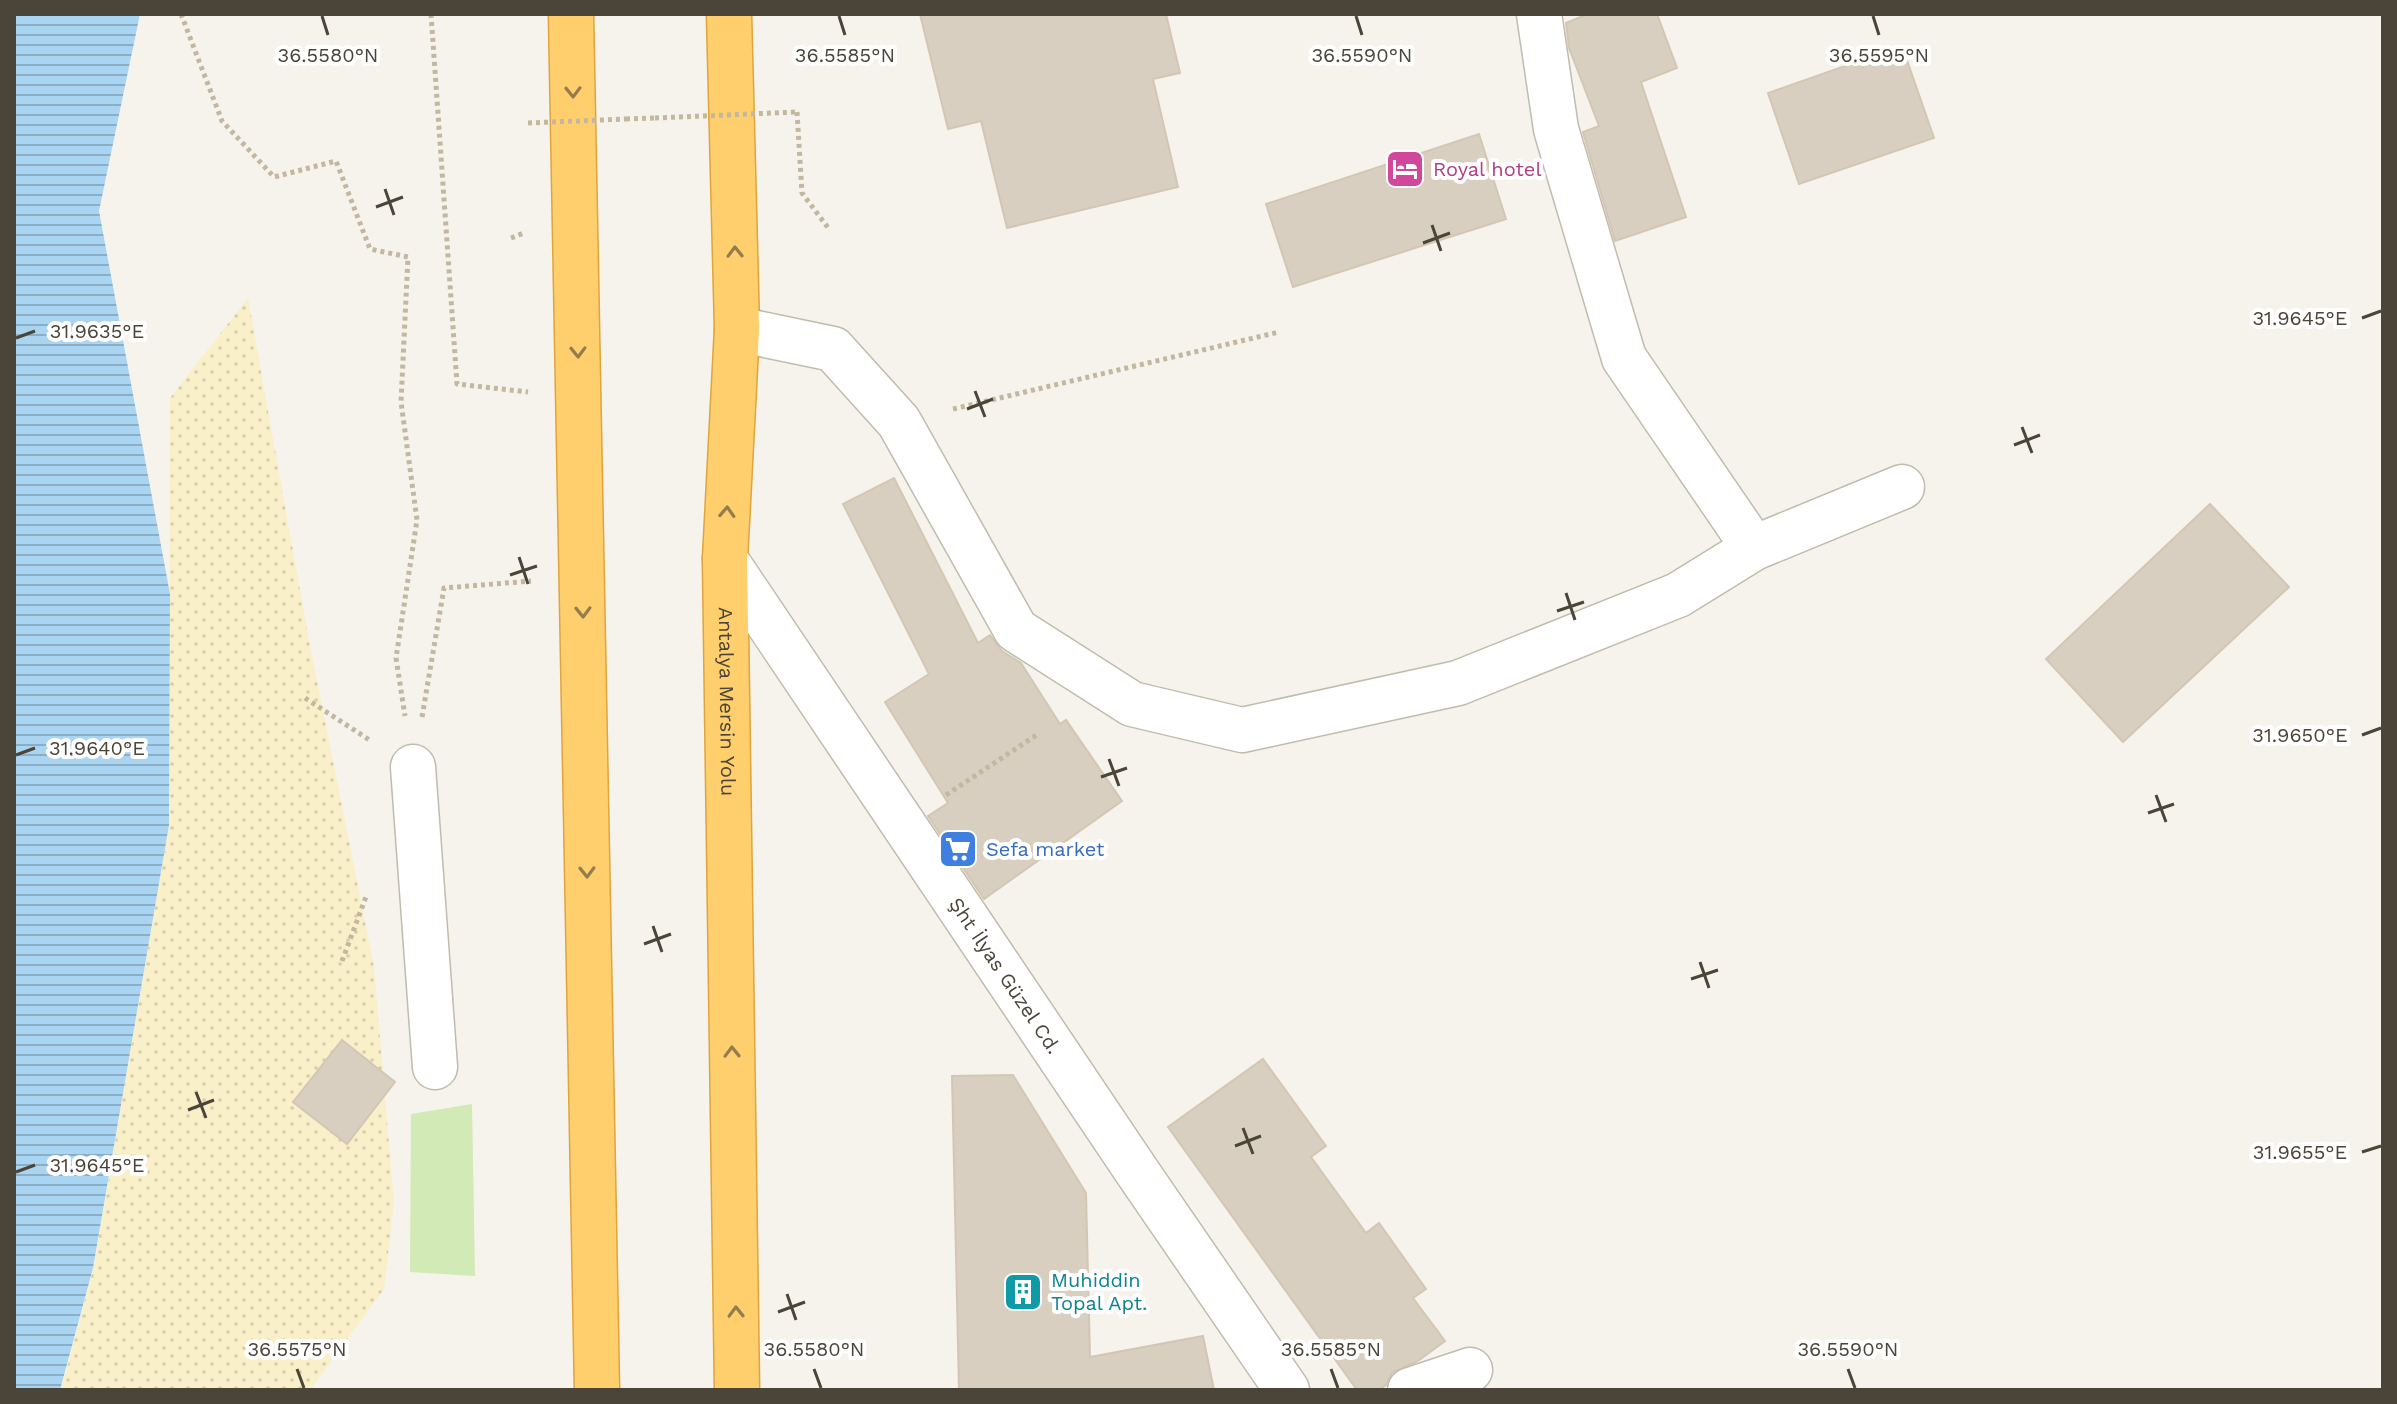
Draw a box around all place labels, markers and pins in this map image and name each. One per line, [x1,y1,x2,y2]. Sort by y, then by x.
hotel icon: Royal hotel [1384,148,1426,190]
place label: Royal hotel [1433,157,1542,181]
supermarket icon: Sefa market [937,828,979,870]
place label: Sefa market [986,837,1105,861]
place label: Muhiddin Topal Apt. [1051,1268,1147,1315]
building icon: Muhiddin Topal Apt. [1002,1271,1044,1313]

